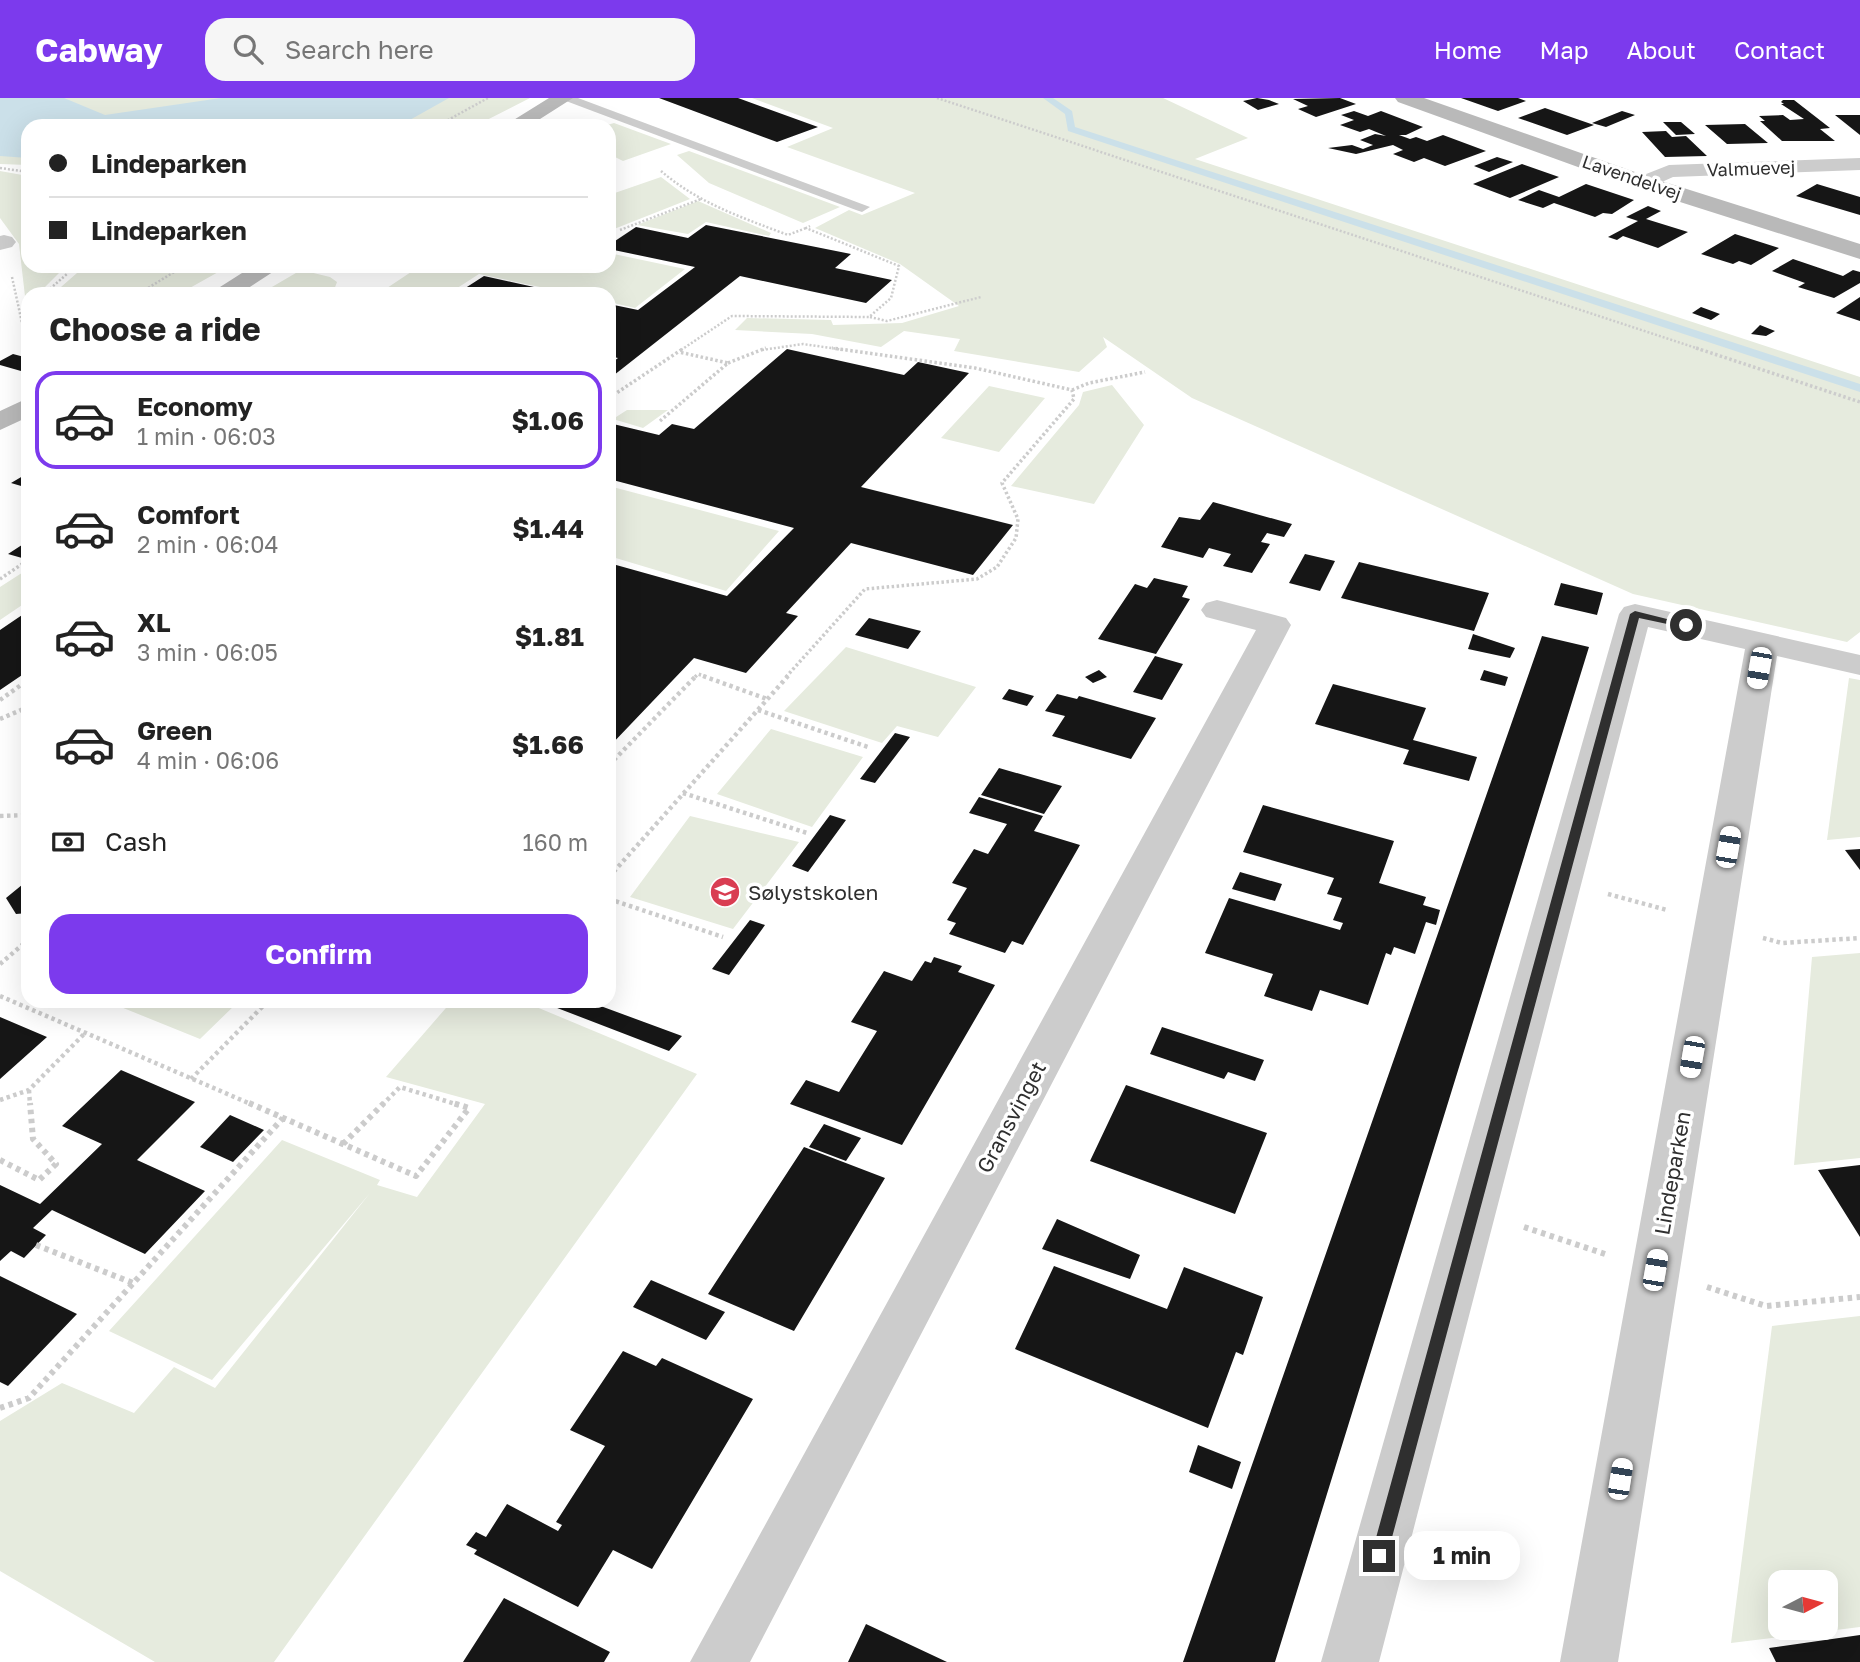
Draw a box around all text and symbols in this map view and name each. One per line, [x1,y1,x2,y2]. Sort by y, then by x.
search box [205,18,695,81]
text: Cabway [35,30,163,69]
icon: search [229,30,267,68]
text: Search here [285,34,434,65]
text: Home [1434,35,1502,64]
text: Map [1540,35,1589,64]
text: About [1627,35,1696,64]
text: Contact [1734,35,1825,64]
text: Lindeparken [91,148,247,179]
street label: Lavendelvej [1580,150,1684,204]
street label: Valmuevej [1706,155,1796,181]
text: Lindeparken [91,215,247,246]
text: Choose a ride [49,310,261,348]
icon: car [53,389,116,452]
text: Economy [137,391,253,422]
text: $1.06 [511,405,584,436]
text: 1 min · 06:03 [137,422,276,450]
icon: car [53,497,116,560]
text: Comfort [137,499,240,530]
text: $1.44 [512,513,584,544]
text: 2 min · 06:04 [137,530,279,558]
icon: car [53,605,116,668]
text: XL [137,607,171,638]
route start [1670,609,1702,641]
text: $1.81 [515,621,584,652]
text: 3 min · 06:05 [137,638,278,666]
car [1746,645,1773,691]
icon: car [53,713,116,776]
text: Green [137,715,212,746]
text: $1.66 [512,729,584,760]
text: 4 min · 06:06 [137,746,279,774]
icon: cash [49,823,87,861]
car [1715,824,1742,870]
text: Cash [105,826,167,857]
text: 160 m [523,828,588,856]
school or university icon: Sølystskolen [708,875,742,909]
place label: Sølystskolen [748,879,878,905]
button: Confirm [49,914,588,994]
car [1679,1034,1706,1080]
street label: Gransvinget [971,1057,1051,1177]
street label: Lindeparken [1648,1109,1696,1237]
car [1642,1247,1669,1293]
car [1607,1457,1634,1501]
callout: 1 min [1404,1532,1519,1580]
route end [1363,1540,1395,1572]
text: 1 min [1433,1541,1491,1569]
north arrow [1768,1570,1838,1640]
map controls [1768,1570,1838,1640]

